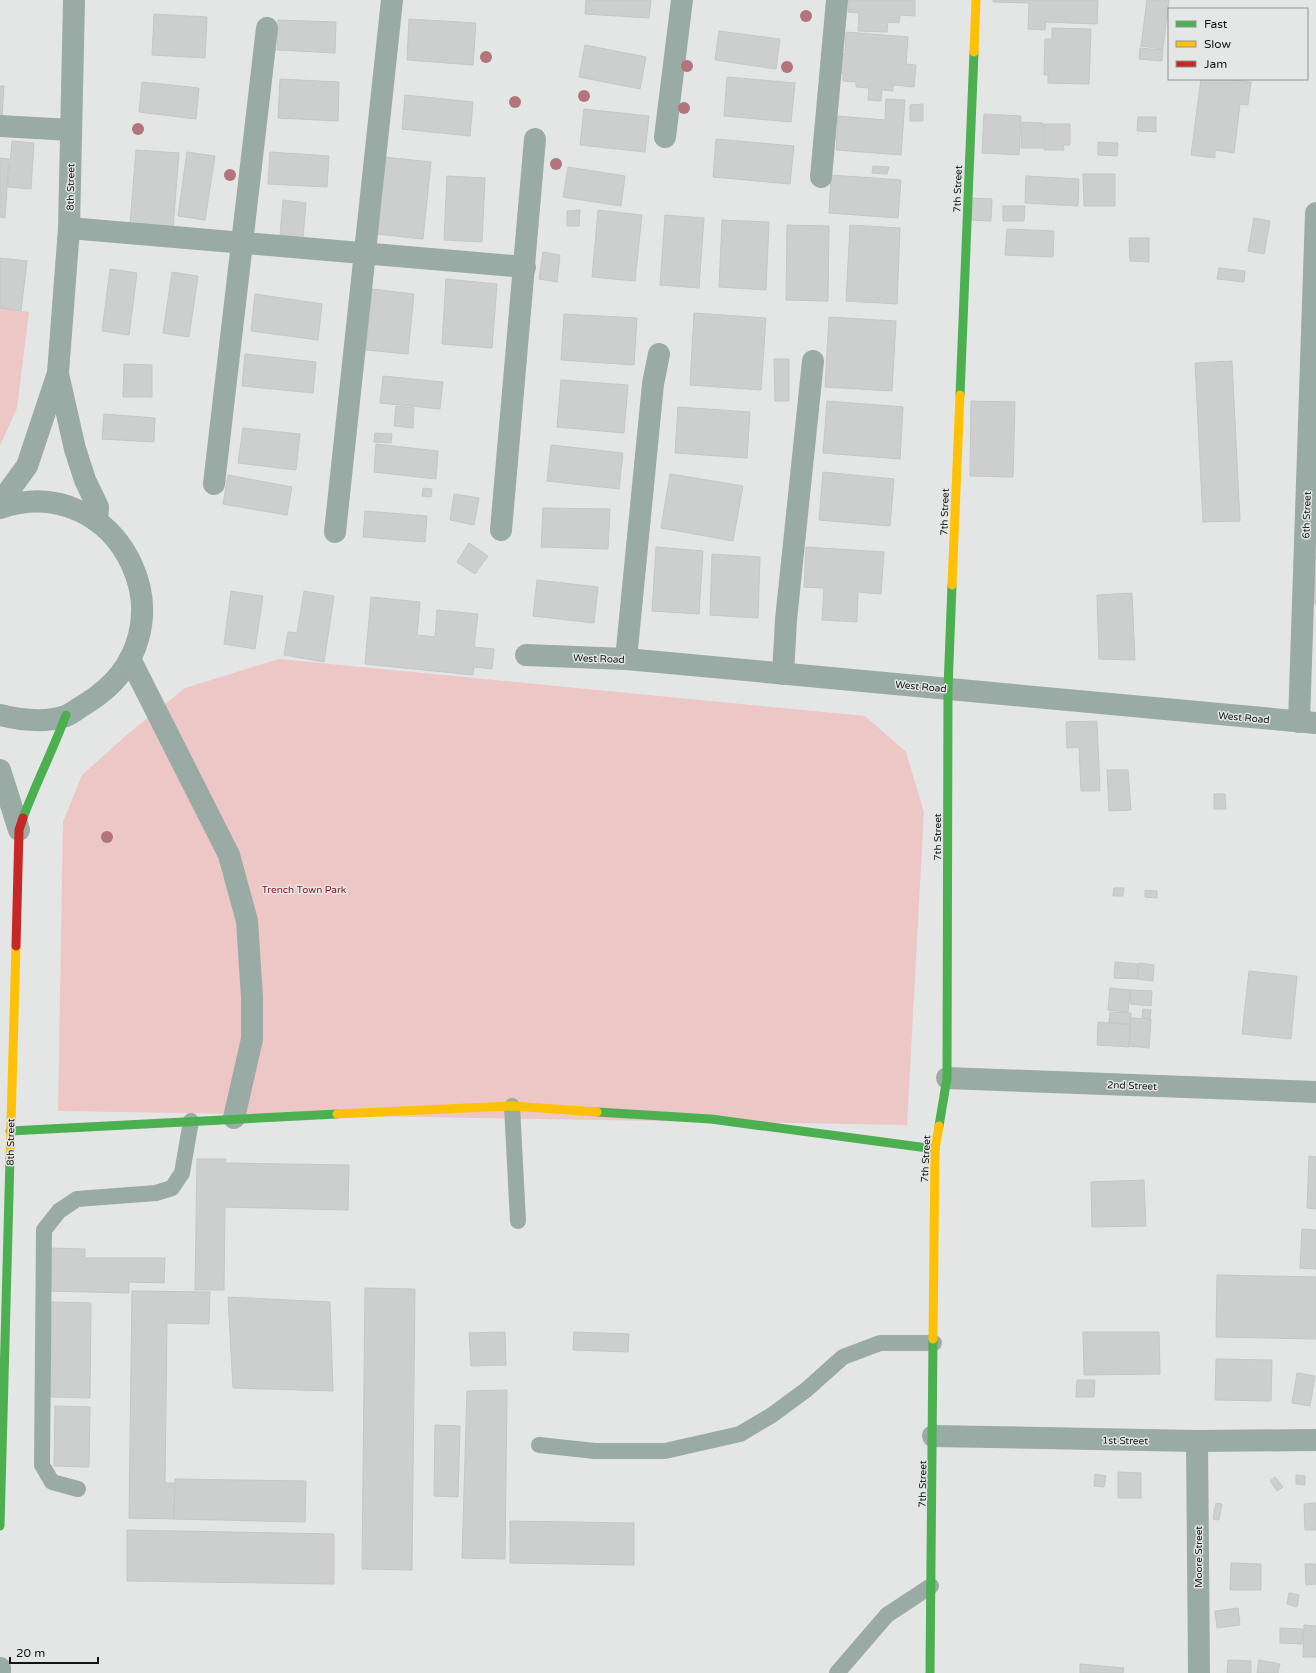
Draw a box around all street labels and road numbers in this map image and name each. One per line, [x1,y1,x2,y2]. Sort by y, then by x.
street label: 8th Street [65,163,77,211]
street label: 7th Street [951,165,965,213]
street label: 7th Street [938,488,952,536]
street label: 6th Street [1300,491,1314,539]
street label: West Road [573,652,625,666]
street label: West Road [895,679,947,695]
street label: West Road [1218,710,1270,726]
street label: 7th Street [932,813,944,861]
street label: 2nd Street [1107,1079,1157,1093]
street label: 8th Street [5,1118,17,1166]
street label: 7th Street [919,1135,933,1183]
street label: 1st Street [1102,1435,1148,1447]
street label: 7th Street [917,1460,929,1508]
street label: Moore Street [1193,1526,1205,1588]

